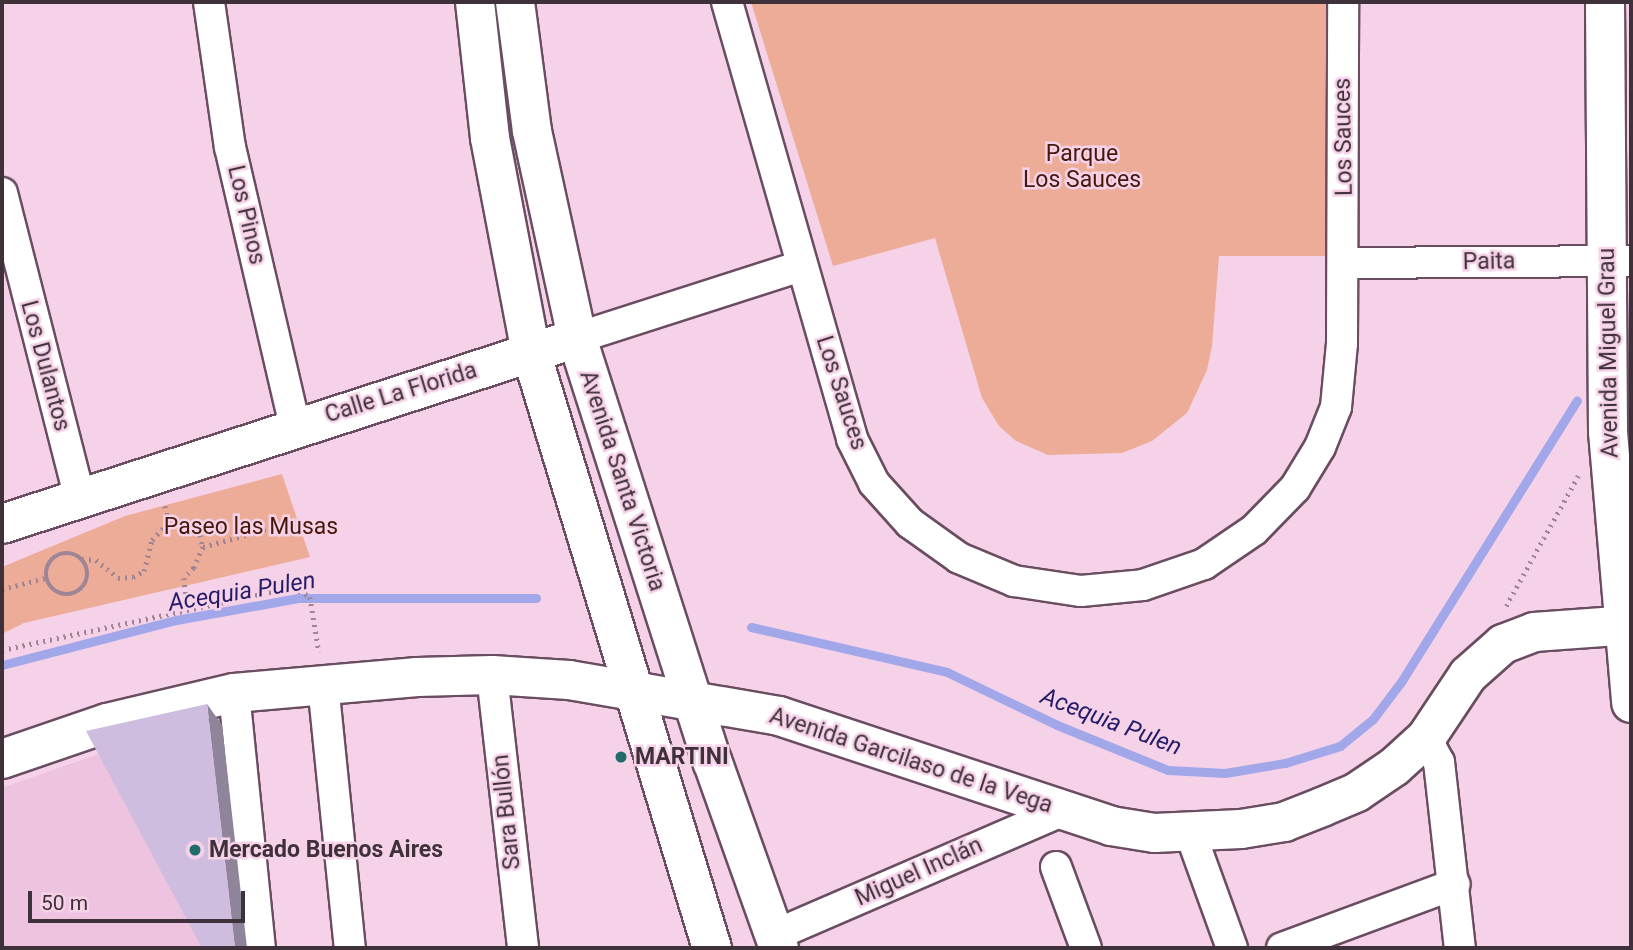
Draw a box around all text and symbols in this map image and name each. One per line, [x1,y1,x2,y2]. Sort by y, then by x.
street label: Los Sauces [1329,78,1359,196]
park label: Parque Los Sauces [1023,140,1141,194]
street label: Los Pinos [221,163,271,267]
street label: Paita [1463,248,1515,276]
street label: Avenida Miguel Grau [1593,248,1625,458]
street label: Los Dulantos [14,298,76,434]
street label: Los Sauces [810,333,872,453]
street label: Calle La Florida [322,357,480,429]
street label: Avenida Santa Victoria [573,367,671,595]
park label: Paseo las Musas [164,513,338,541]
water label: Acequia Pulen [166,566,318,618]
water label: Acequia Pulen [1037,682,1185,762]
street label: Avenida Garcilaso de la Vega [766,702,1056,820]
place label: MARTINI [635,743,729,771]
marker: MARTINI [613,749,629,765]
street label: Sara Bullón [487,753,527,871]
street label: Miguel Inclán [851,832,987,912]
place label: Mercado Buenos Aires [209,836,443,864]
marker: Mercado Buenos Aires [187,842,203,858]
scale bar [32,876,248,920]
text: 50 m [41,891,88,915]

